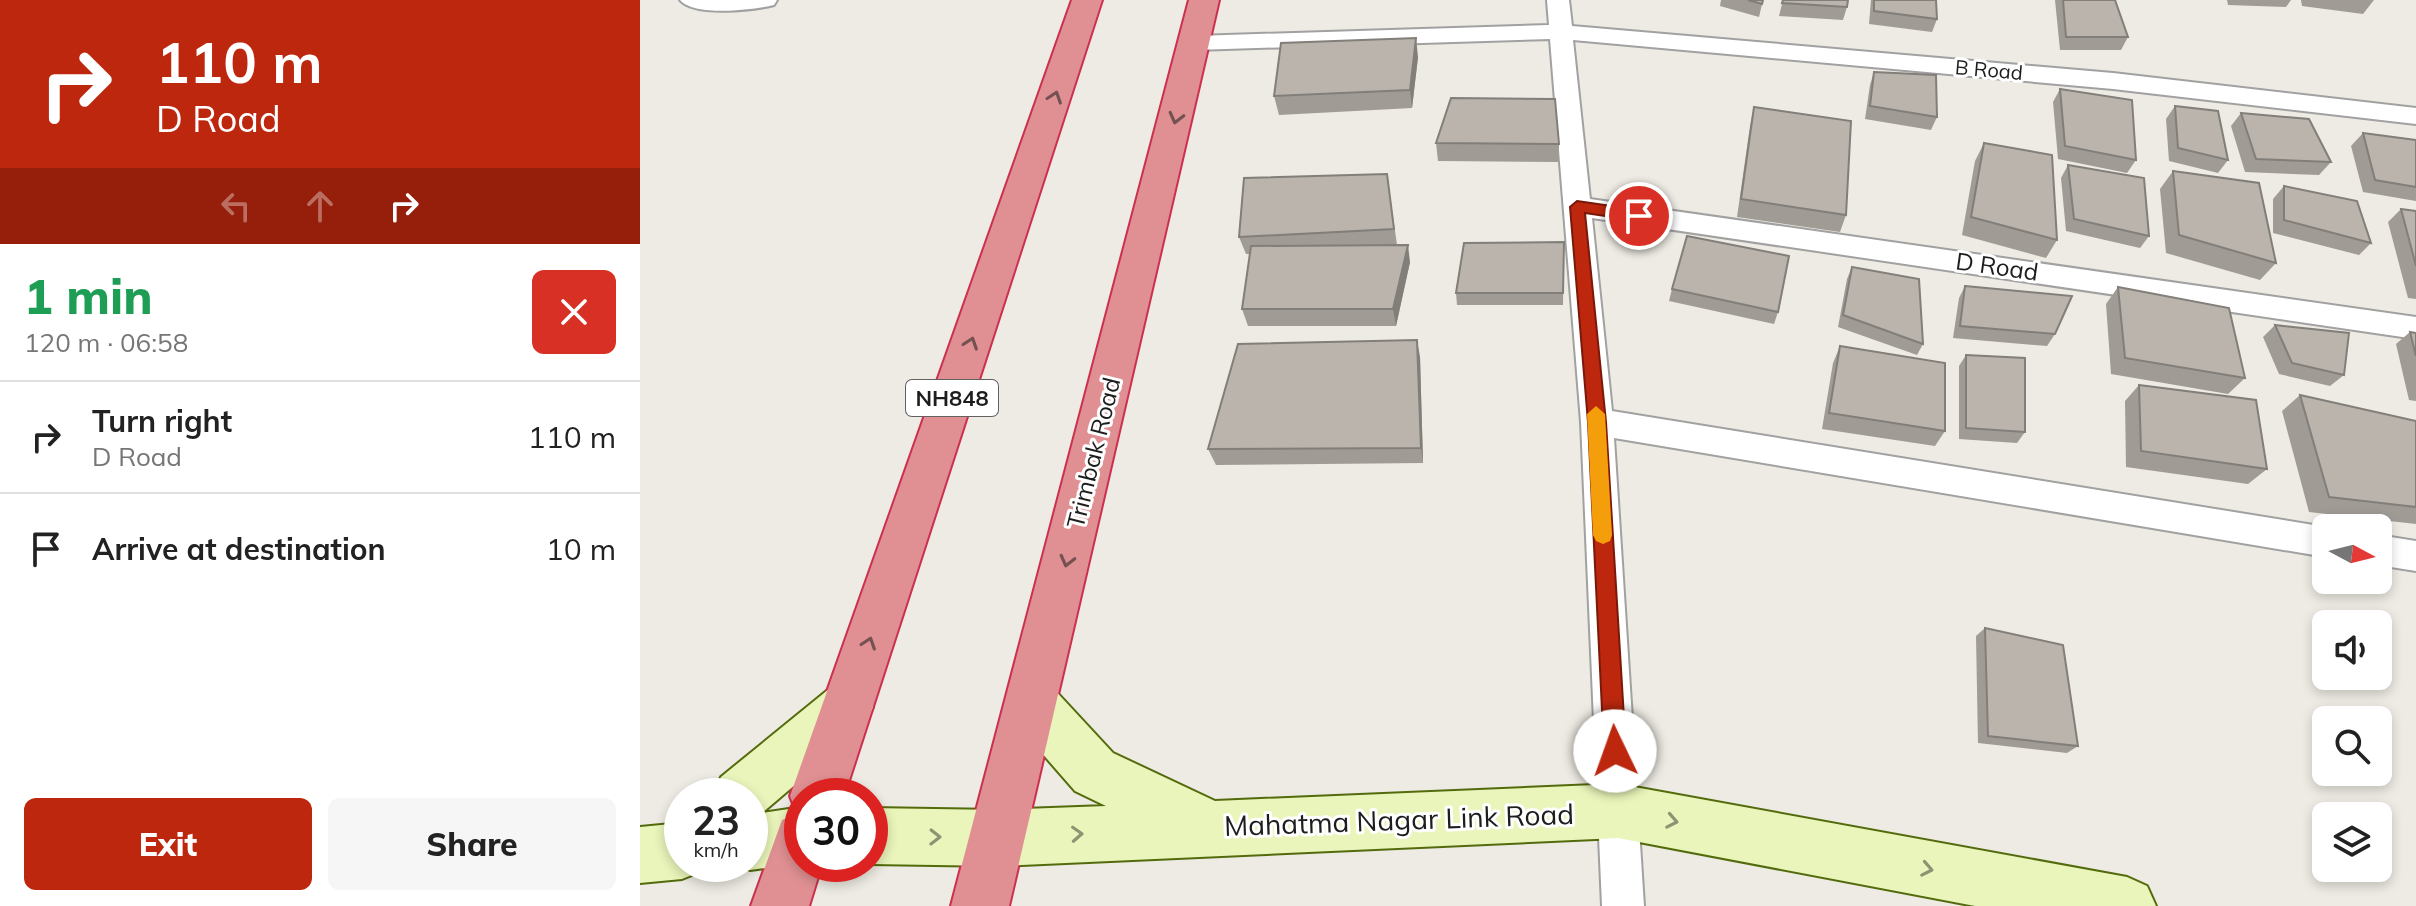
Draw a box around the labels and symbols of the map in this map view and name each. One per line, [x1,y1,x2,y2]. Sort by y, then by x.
street label: B Road [1954,54,2024,85]
one-way arrow [1045,91,1061,105]
one-way arrow [1168,111,1185,125]
pin [1605,182,1673,250]
street label: D Road [1954,245,2040,287]
one-way arrow [961,337,977,351]
street label: Trimbak Road [1060,374,1126,531]
road number: NH848 [906,380,998,416]
north arrow [2312,514,2392,594]
one-way arrow [1059,554,1076,567]
one-way arrow [859,636,875,650]
position arrow [1573,709,1657,793]
speed limit sign: 30 [784,778,888,882]
street label: Mahatma Nagar Link Road [1223,796,1575,843]
one-way arrow [1665,812,1678,829]
one-way arrow [1071,826,1084,843]
one-way arrow [929,828,942,845]
one-way arrow [1920,859,1934,876]

